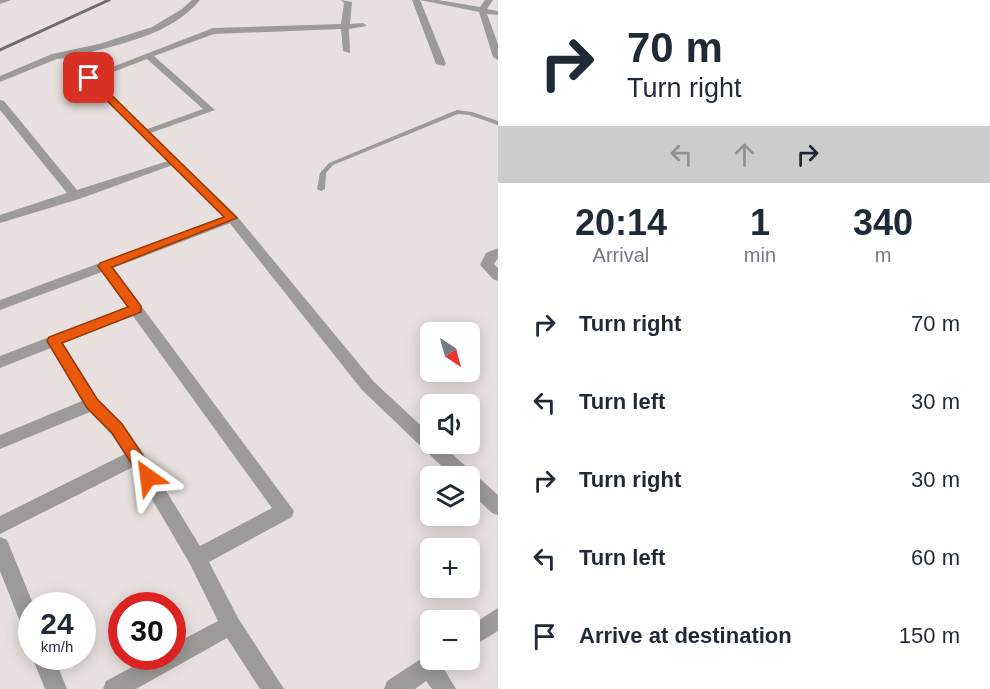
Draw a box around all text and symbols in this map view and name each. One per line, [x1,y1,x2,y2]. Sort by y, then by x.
icon: right [528,24,606,102]
text: 70 m [627,24,723,71]
pin [63,52,114,103]
icon: arrive [72,61,105,94]
text: Turn right [627,73,742,103]
icon: left [665,138,698,171]
icon: ahead [728,138,761,171]
icon: right [791,138,824,171]
text: 20:14 [575,202,667,243]
text: 1 [750,202,770,243]
text: 340 [853,202,913,243]
text: Arrival [593,244,649,266]
text: min [744,244,776,266]
text: m [875,244,891,266]
icon: right [528,308,561,341]
text: Turn right [579,311,681,336]
text: 70 m [911,311,960,336]
north arrow [420,322,480,382]
map controls [420,322,480,670]
icon: left [528,386,561,419]
text: Turn left [579,389,665,414]
text: 30 m [911,389,960,414]
button: sound [420,394,480,454]
position arrow [116,445,180,509]
icon: right [528,464,561,497]
button: layers [420,466,480,526]
text: Turn right [579,467,681,492]
text: 30 m [911,467,960,492]
button: + [420,538,480,598]
icon: left [528,542,561,575]
text: Turn left [579,545,665,570]
text: 60 m [911,545,960,570]
speed limit sign: 30 [108,592,186,670]
text: 24 [40,607,74,640]
button: − [420,610,480,670]
icon: arrive [528,620,561,653]
text: Arrive at destination [579,623,792,648]
text: 150 m [899,623,960,648]
text: km/h [41,638,73,655]

